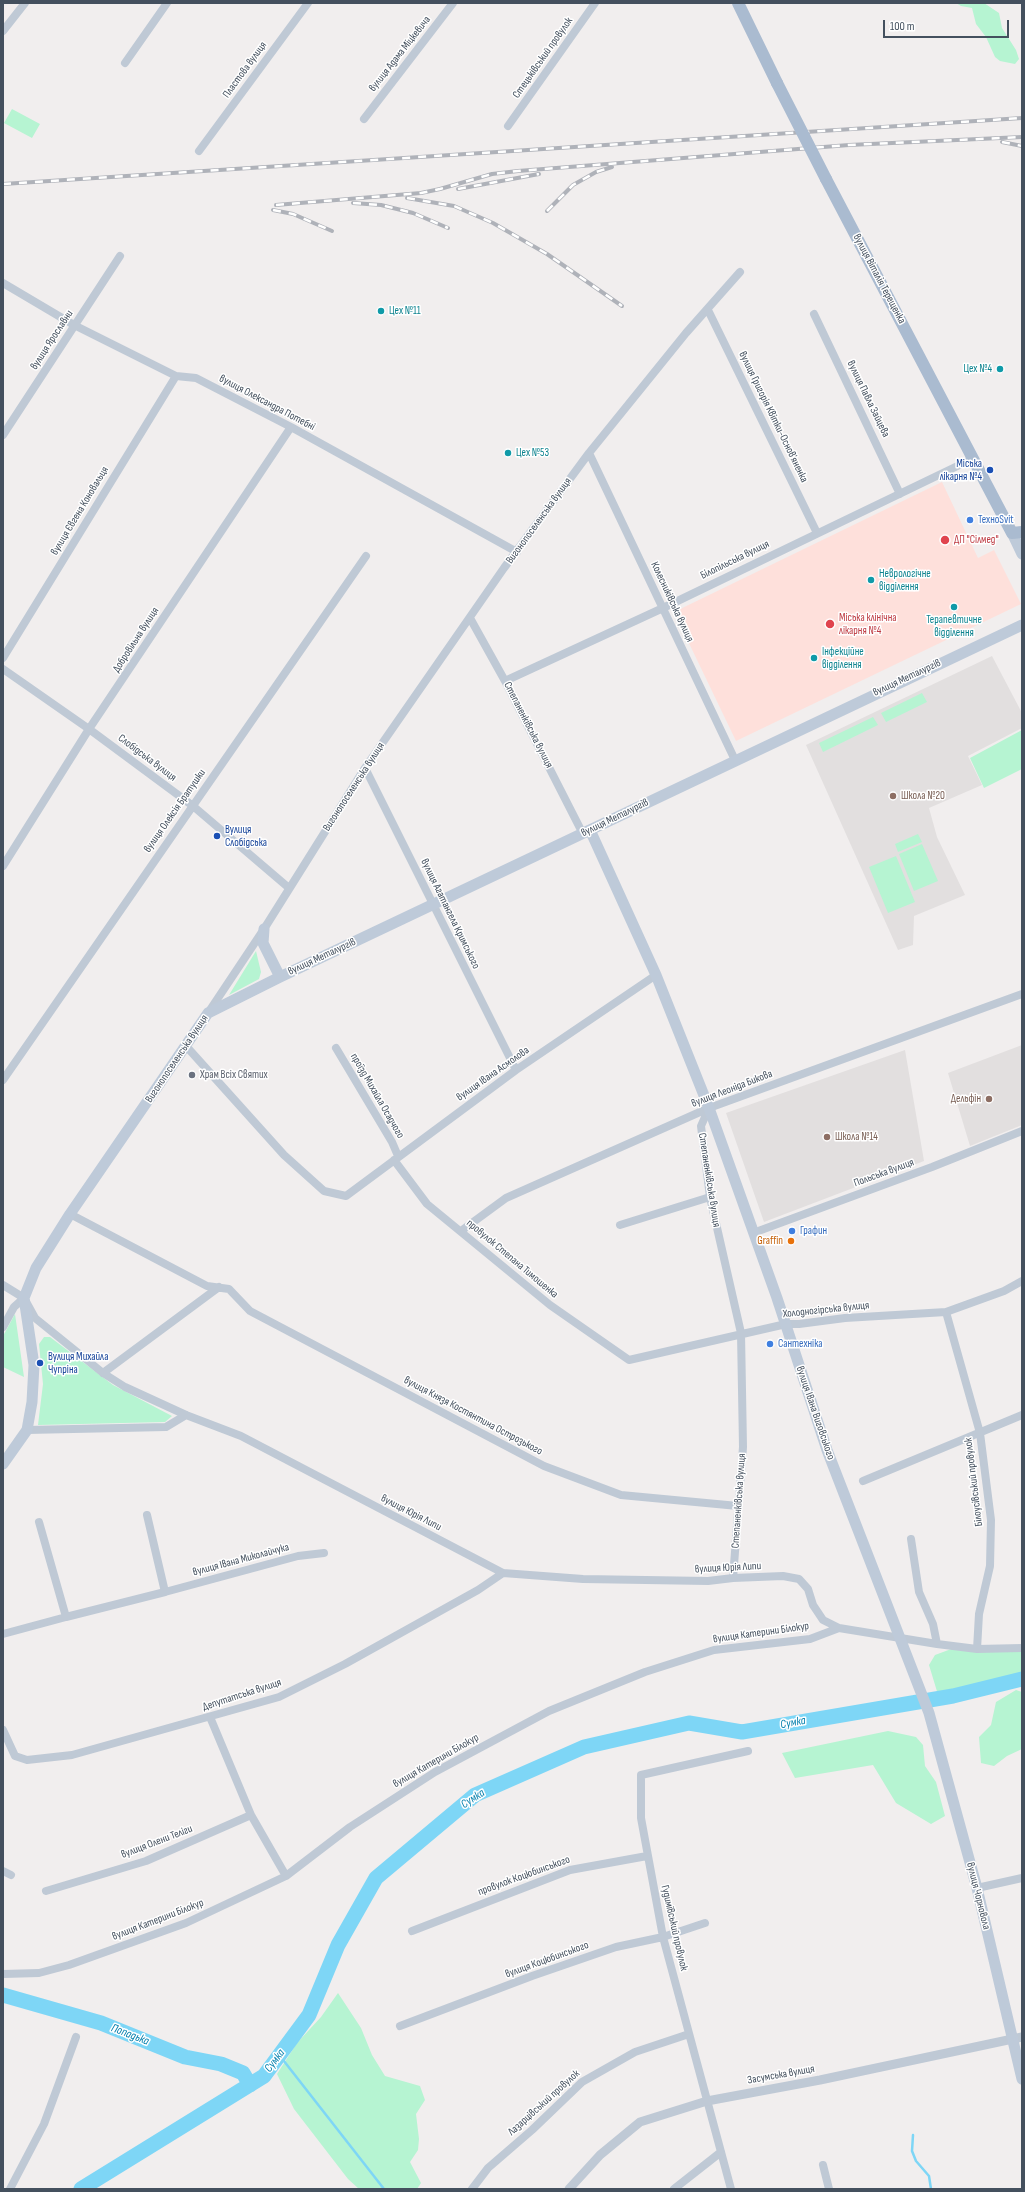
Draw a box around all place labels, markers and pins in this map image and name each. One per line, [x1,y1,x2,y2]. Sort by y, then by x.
place label: Цех №11 [389,304,421,318]
marker: Цех №11 [376,306,386,316]
place label: Цех №4 [963,362,992,376]
marker: Цех №4 [995,364,1005,374]
place label: Цех №53 [516,446,549,460]
marker: Цех №53 [503,448,513,458]
place label: Міська лікарня №4 [940,457,982,483]
marker: Міська лікарня №4 [985,465,995,475]
place label: ТехноSvit [978,513,1014,527]
marker: ТехноSvit [965,515,975,525]
place label: ДП "Сілмед" [954,533,999,547]
marker: ДП "Сілмед" [939,534,951,546]
place label: Неврологічне відділення [879,567,931,593]
marker: Неврологічне відділення [866,575,876,585]
marker: Терапевтичне відділення [949,602,959,612]
place label: Міська клінічна лікарня №4 [839,611,896,637]
place label: Терапевтичне відділення [926,613,982,639]
marker: Міська клінічна лікарня №4 [824,618,836,630]
place label: Інфекційне відділення [822,645,864,671]
marker: Інфекційне відділення [809,653,819,663]
place label: Школа №20 [901,789,945,803]
marker: Школа №20 [888,791,898,801]
place label: Вулиця Слобідська [225,823,267,849]
marker: Вулиця Слобідська [212,831,222,841]
place label: Храм Всіх Святих [200,1068,268,1082]
marker: Храм Всіх Святих [187,1070,197,1080]
place label: Дельфін [951,1092,981,1106]
marker: Дельфін [984,1094,994,1104]
place label: Школа №14 [835,1130,878,1144]
marker: Школа №14 [822,1132,832,1142]
place label: Графин [800,1224,827,1238]
marker: Графин [787,1226,797,1236]
place label: Graffin [757,1234,783,1248]
marker: Graffin [786,1236,796,1246]
place label: Сантехніка [778,1337,822,1351]
marker: Сантехніка [765,1339,775,1349]
place label: Вулиця Михайла Чупріна [48,1350,108,1376]
marker: Вулиця Михайла Чупріна [35,1358,45,1368]

